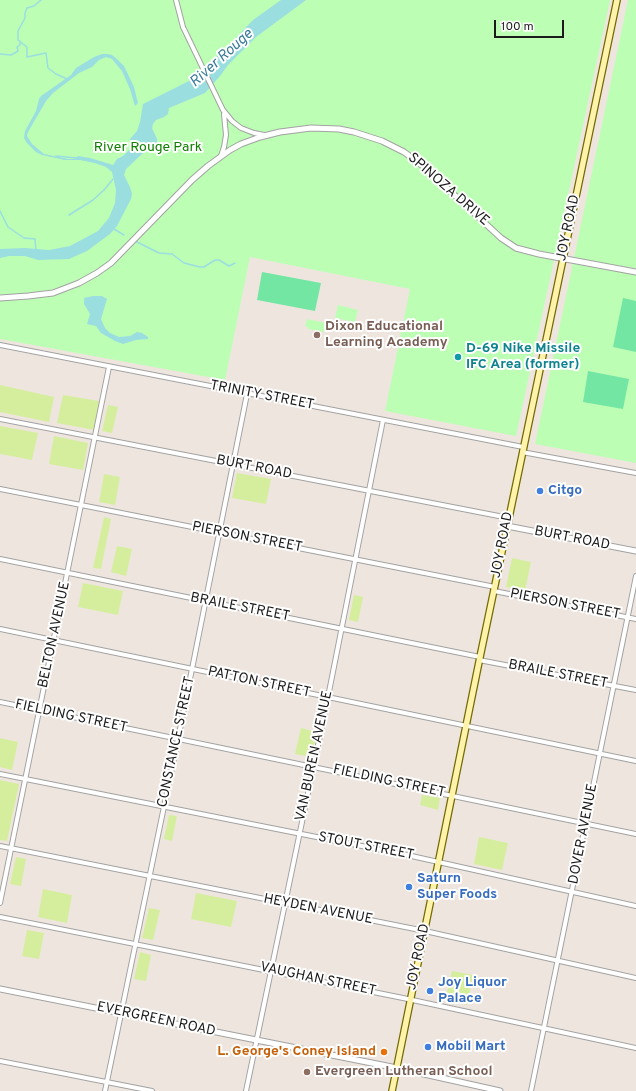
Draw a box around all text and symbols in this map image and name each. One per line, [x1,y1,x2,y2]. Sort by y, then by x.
scale bar [496,12,566,38]
text: 100 m [501,19,534,35]
water label: River Rouge [187,26,257,92]
park label: River Rouge Park [94,140,202,156]
street label: SPINOZA DRIVE [404,150,492,230]
street label: JOY ROAD [554,193,584,263]
place label: Dixon Educational Learning Academy [325,319,448,352]
marker: Dixon Educational Learning Academy [312,330,322,340]
place label: D-69 Nike Missile IFC Area (former) [466,341,580,374]
marker: D-69 Nike Missile IFC Area (former) [453,352,463,362]
street label: TRINITY STREET [208,378,316,414]
street label: BURT ROAD [215,452,293,484]
place label: Citgo [548,483,582,499]
marker: Citgo [535,486,545,496]
street label: JOY ROAD [488,510,518,580]
street label: PIERSON STREET [190,519,304,557]
street label: BURT ROAD [533,523,611,555]
street label: BELTON AVENUE [36,580,74,690]
street label: PIERSON STREET [508,586,622,624]
street label: BRAILE STREET [189,590,291,626]
street label: BRAILE STREET [507,657,609,693]
street label: PATTON STREET [206,664,312,702]
street label: CONSTANCE STREET [155,675,199,809]
street label: VAN BUREN AVENUE [293,689,337,823]
street label: FIELDING STREET [13,697,129,737]
street label: FIELDING STREET [331,762,447,802]
street label: DOVER AVENUE [566,782,602,886]
street label: STOUT STREET [317,829,415,865]
place label: Saturn Super Foods [417,871,497,904]
marker: Saturn Super Foods [404,882,414,892]
street label: HEYDEN AVENUE [262,891,374,929]
street label: JOY ROAD [404,922,434,992]
street label: VAUGHAN STREET [258,959,378,1001]
place label: Joy Liquor Palace [438,975,507,1008]
marker: Joy Liquor Palace [425,986,435,996]
street label: EVERGREEN ROAD [95,999,217,1041]
place label: Mobil Mart [436,1039,506,1055]
marker: Mobil Mart [423,1042,433,1052]
place label: L. George's Coney Island [217,1044,376,1060]
marker: L. George's Coney Island [379,1047,389,1057]
place label: Evergreen Lutheran School [315,1064,492,1080]
marker: Evergreen Lutheran School [302,1067,312,1077]

